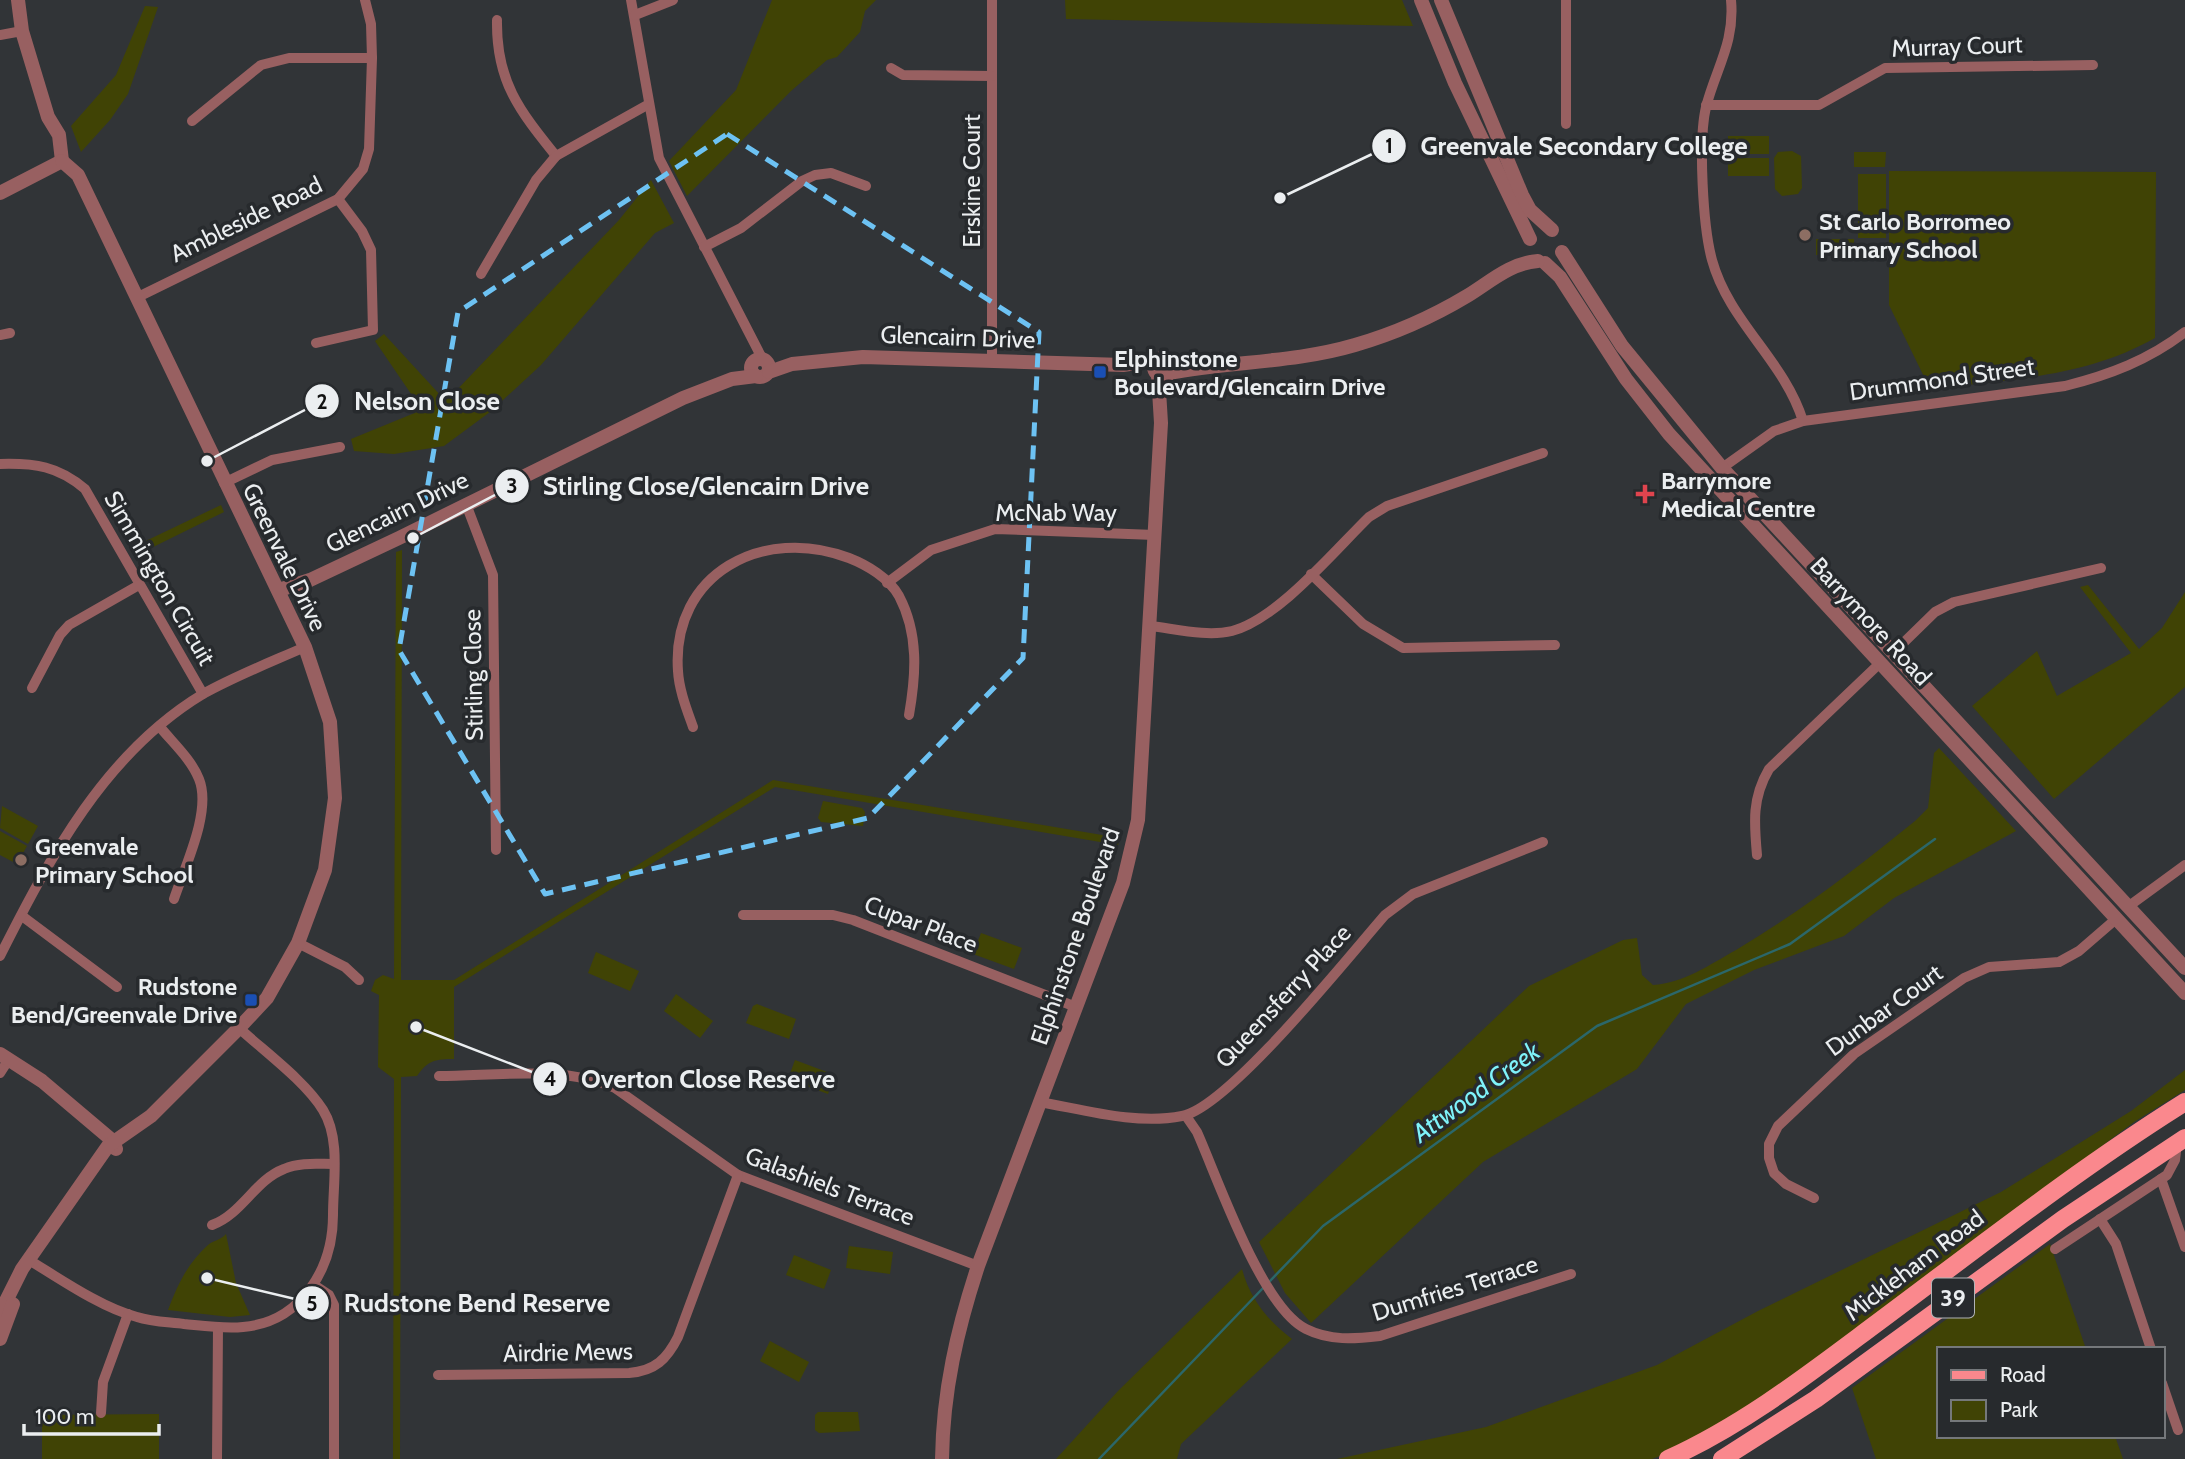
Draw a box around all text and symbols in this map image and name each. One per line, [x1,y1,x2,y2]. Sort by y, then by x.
street label: Murray Court [1891,29,2023,63]
street label: Erskine Court [957,114,986,248]
callout: Greenvale Secondary College [1371,122,1761,169]
text: Greenvale Secondary College [1420,130,1748,162]
text: 1 [1385,133,1393,158]
street label: Ambleside Road [165,170,327,268]
place label: St Carlo Borromeo Primary School [1819,207,2011,264]
marker: St Carlo Borromeo Primary School [1797,227,1813,243]
street label: Glencairn Drive [880,320,1036,354]
place label: Elphinstone Boulevard/Glencairn Drive [1114,344,1385,401]
street label: Drummond Street [1848,352,2036,406]
marker: Elphinstone Boulevard/Glencairn Drive [1092,364,1108,380]
callout: Nelson Close [305,378,514,425]
text: Nelson Close [354,385,500,417]
text: 2 [316,389,328,414]
callout: Stirling Close/Glencairn Drive [494,462,884,509]
street label: Glencairn Drive [321,465,473,559]
place label: Barrymore Medical Centre [1661,466,1815,523]
text: Stirling Close/Glencairn Drive [543,470,869,502]
text: 3 [506,473,518,498]
street label: Greenvale Drive [237,478,333,636]
marker: Barrymore Medical Centre [1635,484,1655,504]
street label: Simmington Circuit [98,486,222,670]
street label: McNab Way [995,498,1117,527]
street label: Barrymore Road [1804,551,1938,691]
street label: Stirling Close [457,609,489,741]
street label: Elphinstone Boulevard [1024,824,1126,1048]
place label: Greenvale Primary School [35,832,194,889]
marker: Greenvale Primary School [13,852,29,868]
street label: Cupar Place [860,889,982,959]
street label: Queensferry Place [1209,918,1357,1074]
street label: Dunbar Court [1820,958,1948,1062]
place label: Rudstone Bend/Greenvale Drive [11,972,237,1029]
marker: Rudstone Bend/Greenvale Drive [243,992,259,1008]
water label: Attwood Creek [1405,1034,1547,1150]
callout: Overton Close Reserve [532,1055,849,1102]
text: Overton Close Reserve [581,1063,835,1095]
text: 4 [543,1066,557,1091]
street label: Galashiels Terrace [741,1140,919,1232]
street label: Mickleham Road [1839,1203,1989,1327]
street label: Dumfries Terrace [1369,1249,1541,1327]
road number: 39 [1932,1278,1974,1317]
callout: Rudstone Bend Reserve [294,1280,624,1327]
text: Rudstone Bend Reserve [344,1287,610,1319]
text: 5 [306,1291,318,1316]
street label: Airdrie Mews [503,1336,633,1368]
legend [1937,1347,2164,1438]
text: Road [2000,1362,2046,1387]
scale bar [24,1392,159,1436]
text: Park [2000,1397,2038,1422]
text: 100 m [35,1404,94,1429]

